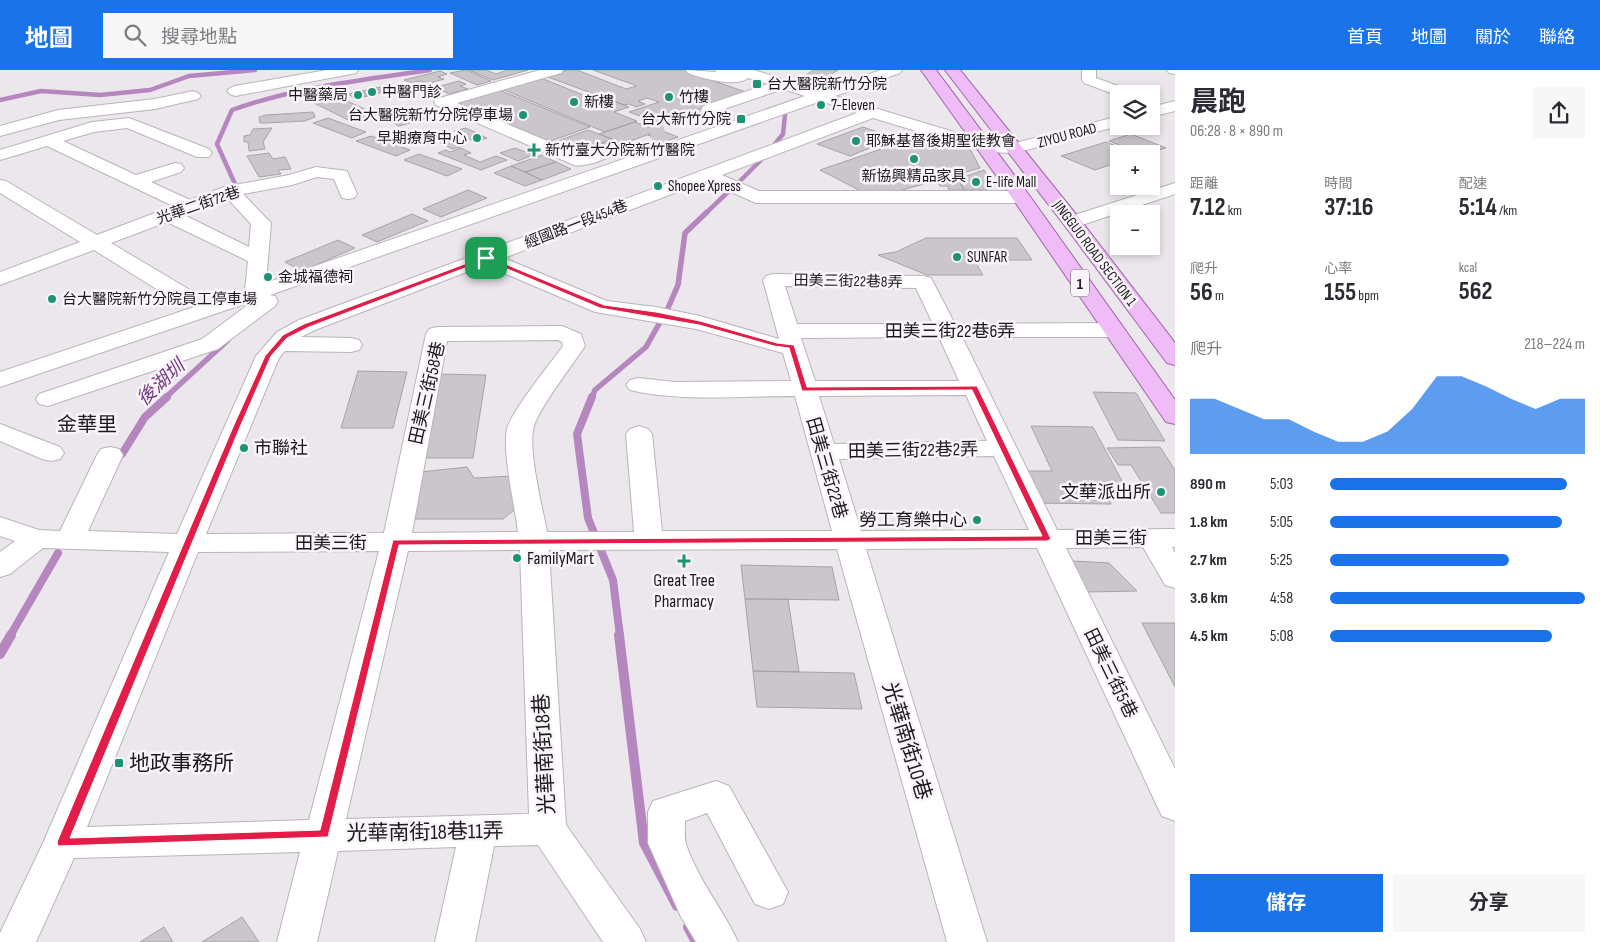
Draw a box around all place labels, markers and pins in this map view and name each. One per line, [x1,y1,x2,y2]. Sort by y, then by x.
place label: 台大醫院新竹分院 [767,75,887,94]
marker: 台大醫院新竹分院 [751,78,763,90]
place label: 中醫門診 [382,83,442,102]
place label: 中醫藥局 [288,86,348,105]
marker: 中醫門診 [366,86,378,98]
place label: 竹樓 [679,88,709,107]
marker: 中醫藥局 [352,89,364,101]
marker: 竹樓 [663,91,675,103]
place label: 新樓 [584,93,614,112]
marker: 新樓 [568,96,580,108]
place label: 7-Eleven [831,96,875,115]
marker: 7-Eleven [815,99,827,111]
place label: 台大醫院新竹分院停車場 [348,106,513,125]
marker: 台大醫院新竹分院停車場 [517,109,529,121]
place label: 台大新竹分院 [641,110,731,129]
marker: 台大新竹分院 [735,113,747,125]
place label: 早期療育中心 [377,129,467,148]
marker: 早期療育中心 [471,132,483,144]
place label: 耶穌基督後期聖徒教會 [866,132,1016,151]
marker: 耶穌基督後期聖徒教會 [850,135,862,147]
place label: 新竹臺大分院新竹醫院 [545,141,695,160]
marker: 新竹臺大分院新竹醫院 [527,143,541,157]
marker: 新協興精品家具 [908,153,920,165]
place label: 新協興精品家具 [861,167,967,186]
place label: E-life Mall [986,173,1036,192]
marker: E-life Mall [970,176,982,188]
place label: Shopee Xpress [668,177,741,196]
marker: Shopee Xpress [652,180,664,192]
pin [465,237,507,279]
place label: SUNFAR [967,248,1008,267]
marker: SUNFAR [951,251,963,263]
place label: 金城福德祠 [278,268,353,287]
marker: 金城福德祠 [262,271,274,283]
place label: 台大醫院新竹分院員工停車場 [62,290,257,309]
marker: 台大醫院新竹分院員工停車場 [46,293,58,305]
place label: 市聯社 [254,438,308,459]
marker: 市聯社 [238,442,250,454]
place label: 文華派出所 [1061,482,1151,503]
marker: 文華派出所 [1155,486,1167,498]
place label: 勞工育樂中心 [859,510,967,531]
marker: 勞工育樂中心 [971,514,983,526]
place label: FamilyMart [527,548,595,569]
marker: FamilyMart [511,552,523,564]
marker: Great Tree Pharmacy [678,555,690,567]
place label: Great Tree Pharmacy [653,570,715,612]
place label: 地政事務所 [129,751,234,776]
marker: 地政事務所 [113,757,125,769]

